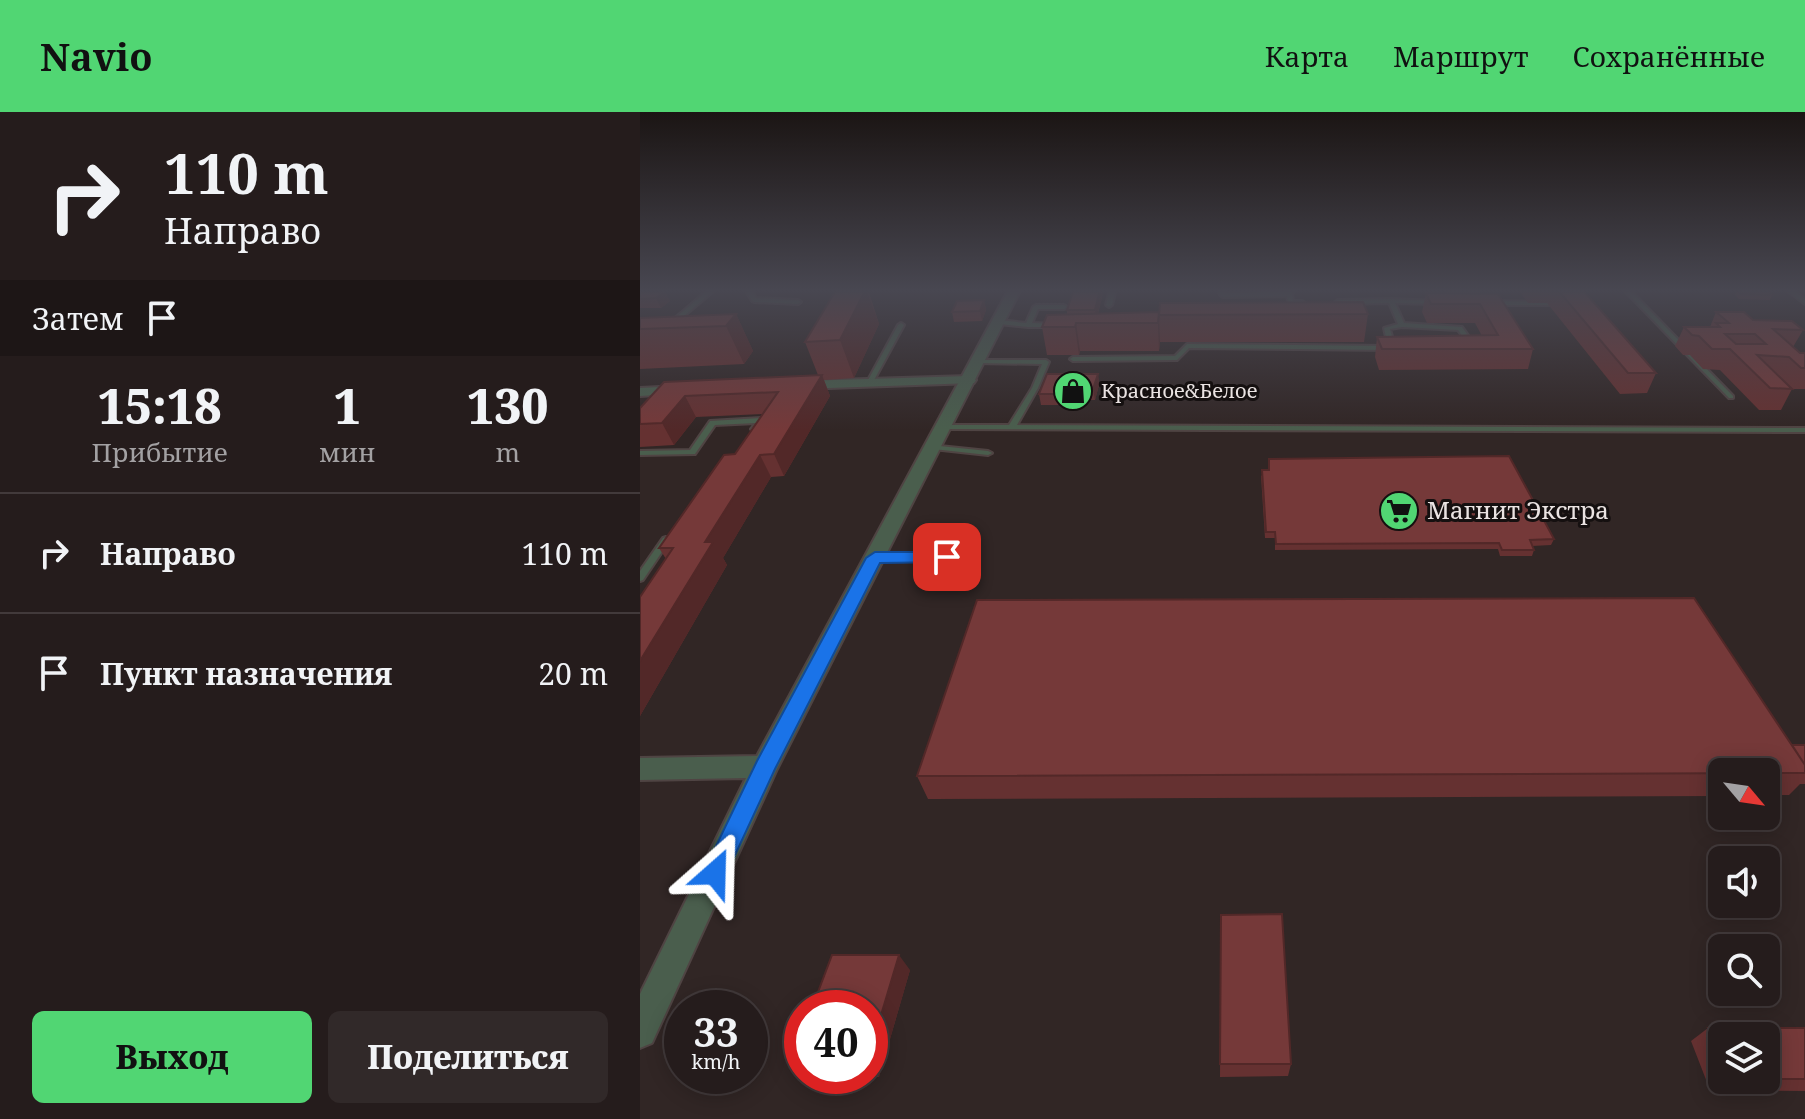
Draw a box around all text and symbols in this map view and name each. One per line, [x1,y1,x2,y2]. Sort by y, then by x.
text: Navio [40,30,152,82]
text: Карта [1265,37,1349,75]
text: Маршрут [1393,37,1528,75]
text: Сохранённые [1572,37,1765,75]
text: 110 m [164,134,329,210]
icon: right [32,144,136,248]
text: Направо [164,206,321,255]
icon: arrive [140,296,184,340]
text: Затем [32,298,124,339]
shop icon: Красное&Белое [1052,370,1094,412]
text: 15:18 [98,373,221,438]
text: 1 [334,373,361,438]
text: 130 [467,373,549,438]
place label: Красное&Белое [1101,377,1257,404]
text: Прибытие [91,434,228,470]
text: мин [319,434,376,470]
text: m [495,434,520,470]
supermarket icon: Магнит Экстра [1378,490,1420,532]
place label: Магнит Экстра [1427,493,1609,526]
pin [913,523,981,591]
icon: right [32,531,76,575]
text: Направо [100,533,236,574]
text: 110 m [522,533,608,574]
icon: arrive [925,535,969,579]
icon: arrive [32,651,76,695]
text: Пункт назначения [100,653,392,694]
text: 20 m [538,653,608,694]
north arrow [1708,758,1780,830]
map controls [1708,758,1780,1094]
position arrow [673,831,757,915]
button: sound [1708,846,1780,918]
button: search [1708,934,1780,1006]
speed limit sign: 40 [784,990,888,1094]
text: 33 [693,1004,739,1059]
button: Выход [32,1011,312,1103]
button: Поделиться [328,1011,608,1103]
button: layers [1708,1022,1780,1094]
text: km/h [691,1048,741,1075]

